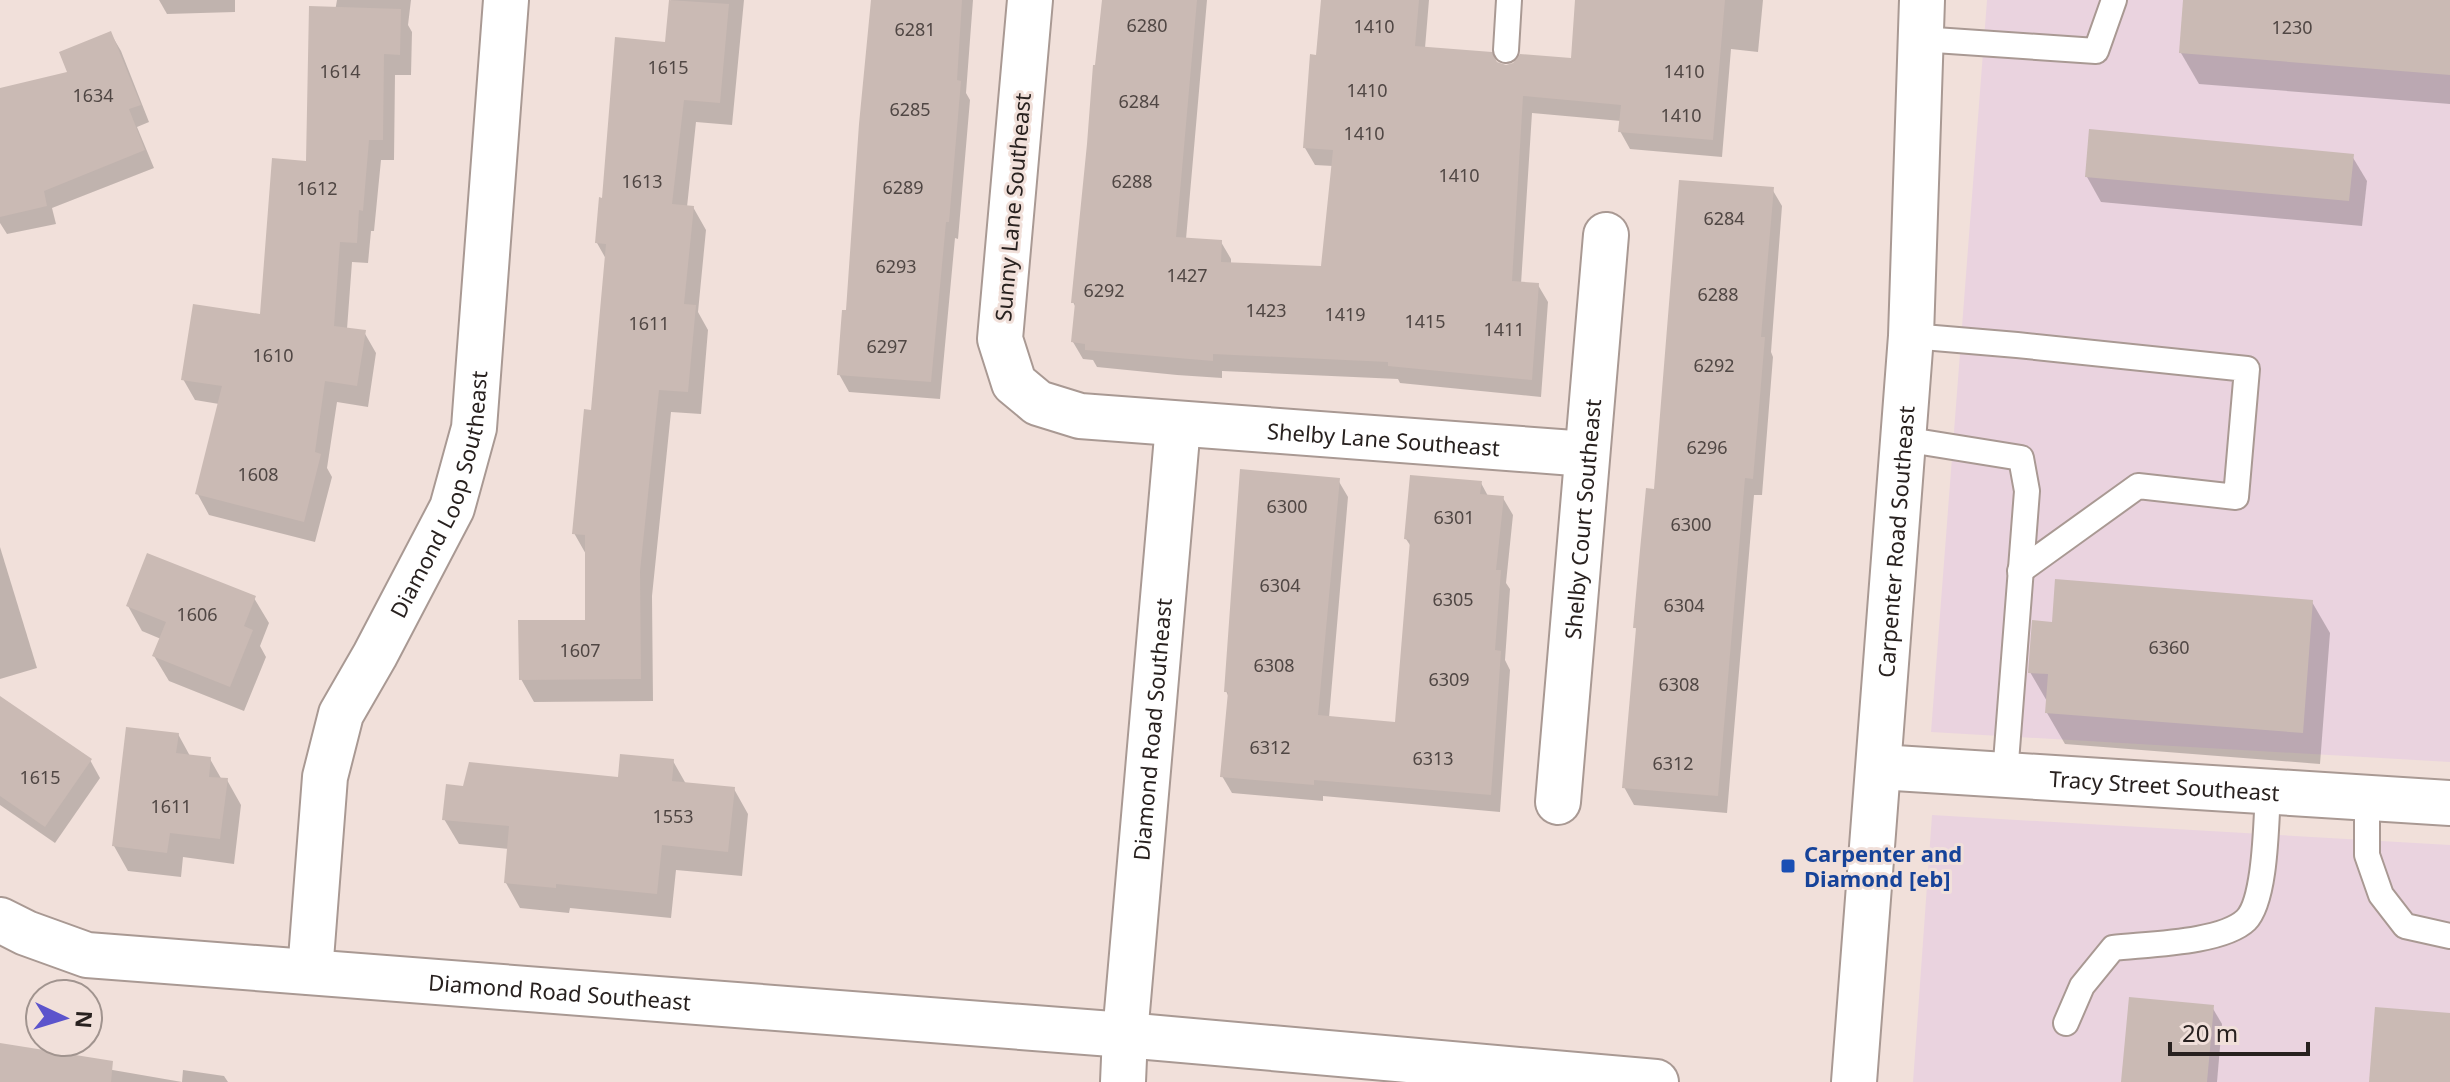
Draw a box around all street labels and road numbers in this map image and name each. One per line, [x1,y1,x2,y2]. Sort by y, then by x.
street label: Sunny Lane Southeast [987,91,1037,322]
street label: Diamond Loop Southeast [382,370,493,623]
street label: Shelby Court Southeast [1557,397,1607,640]
street label: Carpenter Road Southeast [1870,405,1921,679]
street label: Shelby Lane Southeast [1266,415,1501,462]
street label: Diamond Road Southeast [1125,597,1178,862]
street label: Tracy Street Southeast [2048,763,2281,807]
street label: Diamond Road Southeast [427,966,692,1017]

